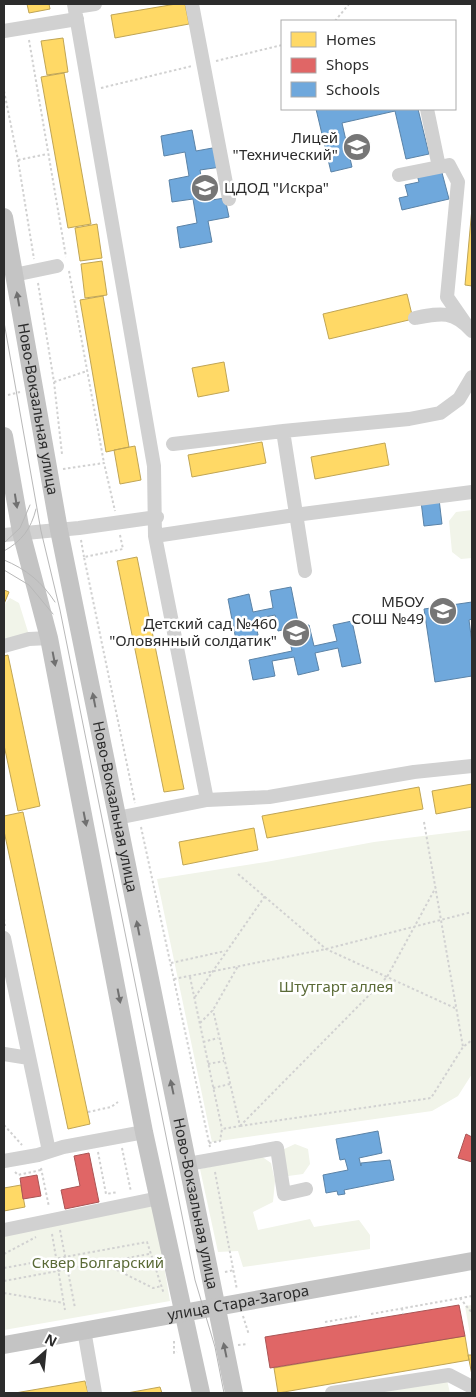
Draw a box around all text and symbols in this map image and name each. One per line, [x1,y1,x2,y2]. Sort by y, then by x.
legend [281,20,456,110]
text: Homes [326,29,376,49]
text: Shops [326,54,369,74]
text: Schools [326,79,380,99]
place label: Лицей "Технический" [232,127,338,164]
school or university icon: Лицей "Технический" [342,132,372,162]
school or university icon: ЦДОД "Искра" [190,173,220,203]
place label: ЦДОД "Искра" [224,177,329,197]
one-way arrow [14,291,22,307]
street label: Ново-Вокзальная улица [14,321,64,496]
one-way arrow [13,494,21,510]
place label: МБОУ СОШ №49 [351,591,425,628]
school or university icon: МБОУ СОШ №49 [428,596,458,626]
place label: Детский сад №460 "Оловянный солдатик" [109,613,277,650]
school or university icon: Детский сад №460 "Оловянный солдатик" [281,618,311,648]
one-way arrow [50,652,58,668]
one-way arrow [90,692,98,707]
street label: Ново-Вокзальная улица [89,719,143,894]
one-way arrow [81,811,89,827]
one-way arrow [134,920,142,936]
park label: Штутгарт аллея [279,976,393,996]
one-way arrow [115,988,123,1004]
one-way arrow [168,1079,176,1095]
street label: Ново-Вокзальная улица [169,1116,224,1291]
park label: Сквер Болгарский [32,1252,164,1272]
street label: улица Стара-Загора [166,1279,310,1324]
north arrow [20,1327,70,1377]
text: N [42,1329,61,1351]
one-way arrow [221,1342,229,1357]

